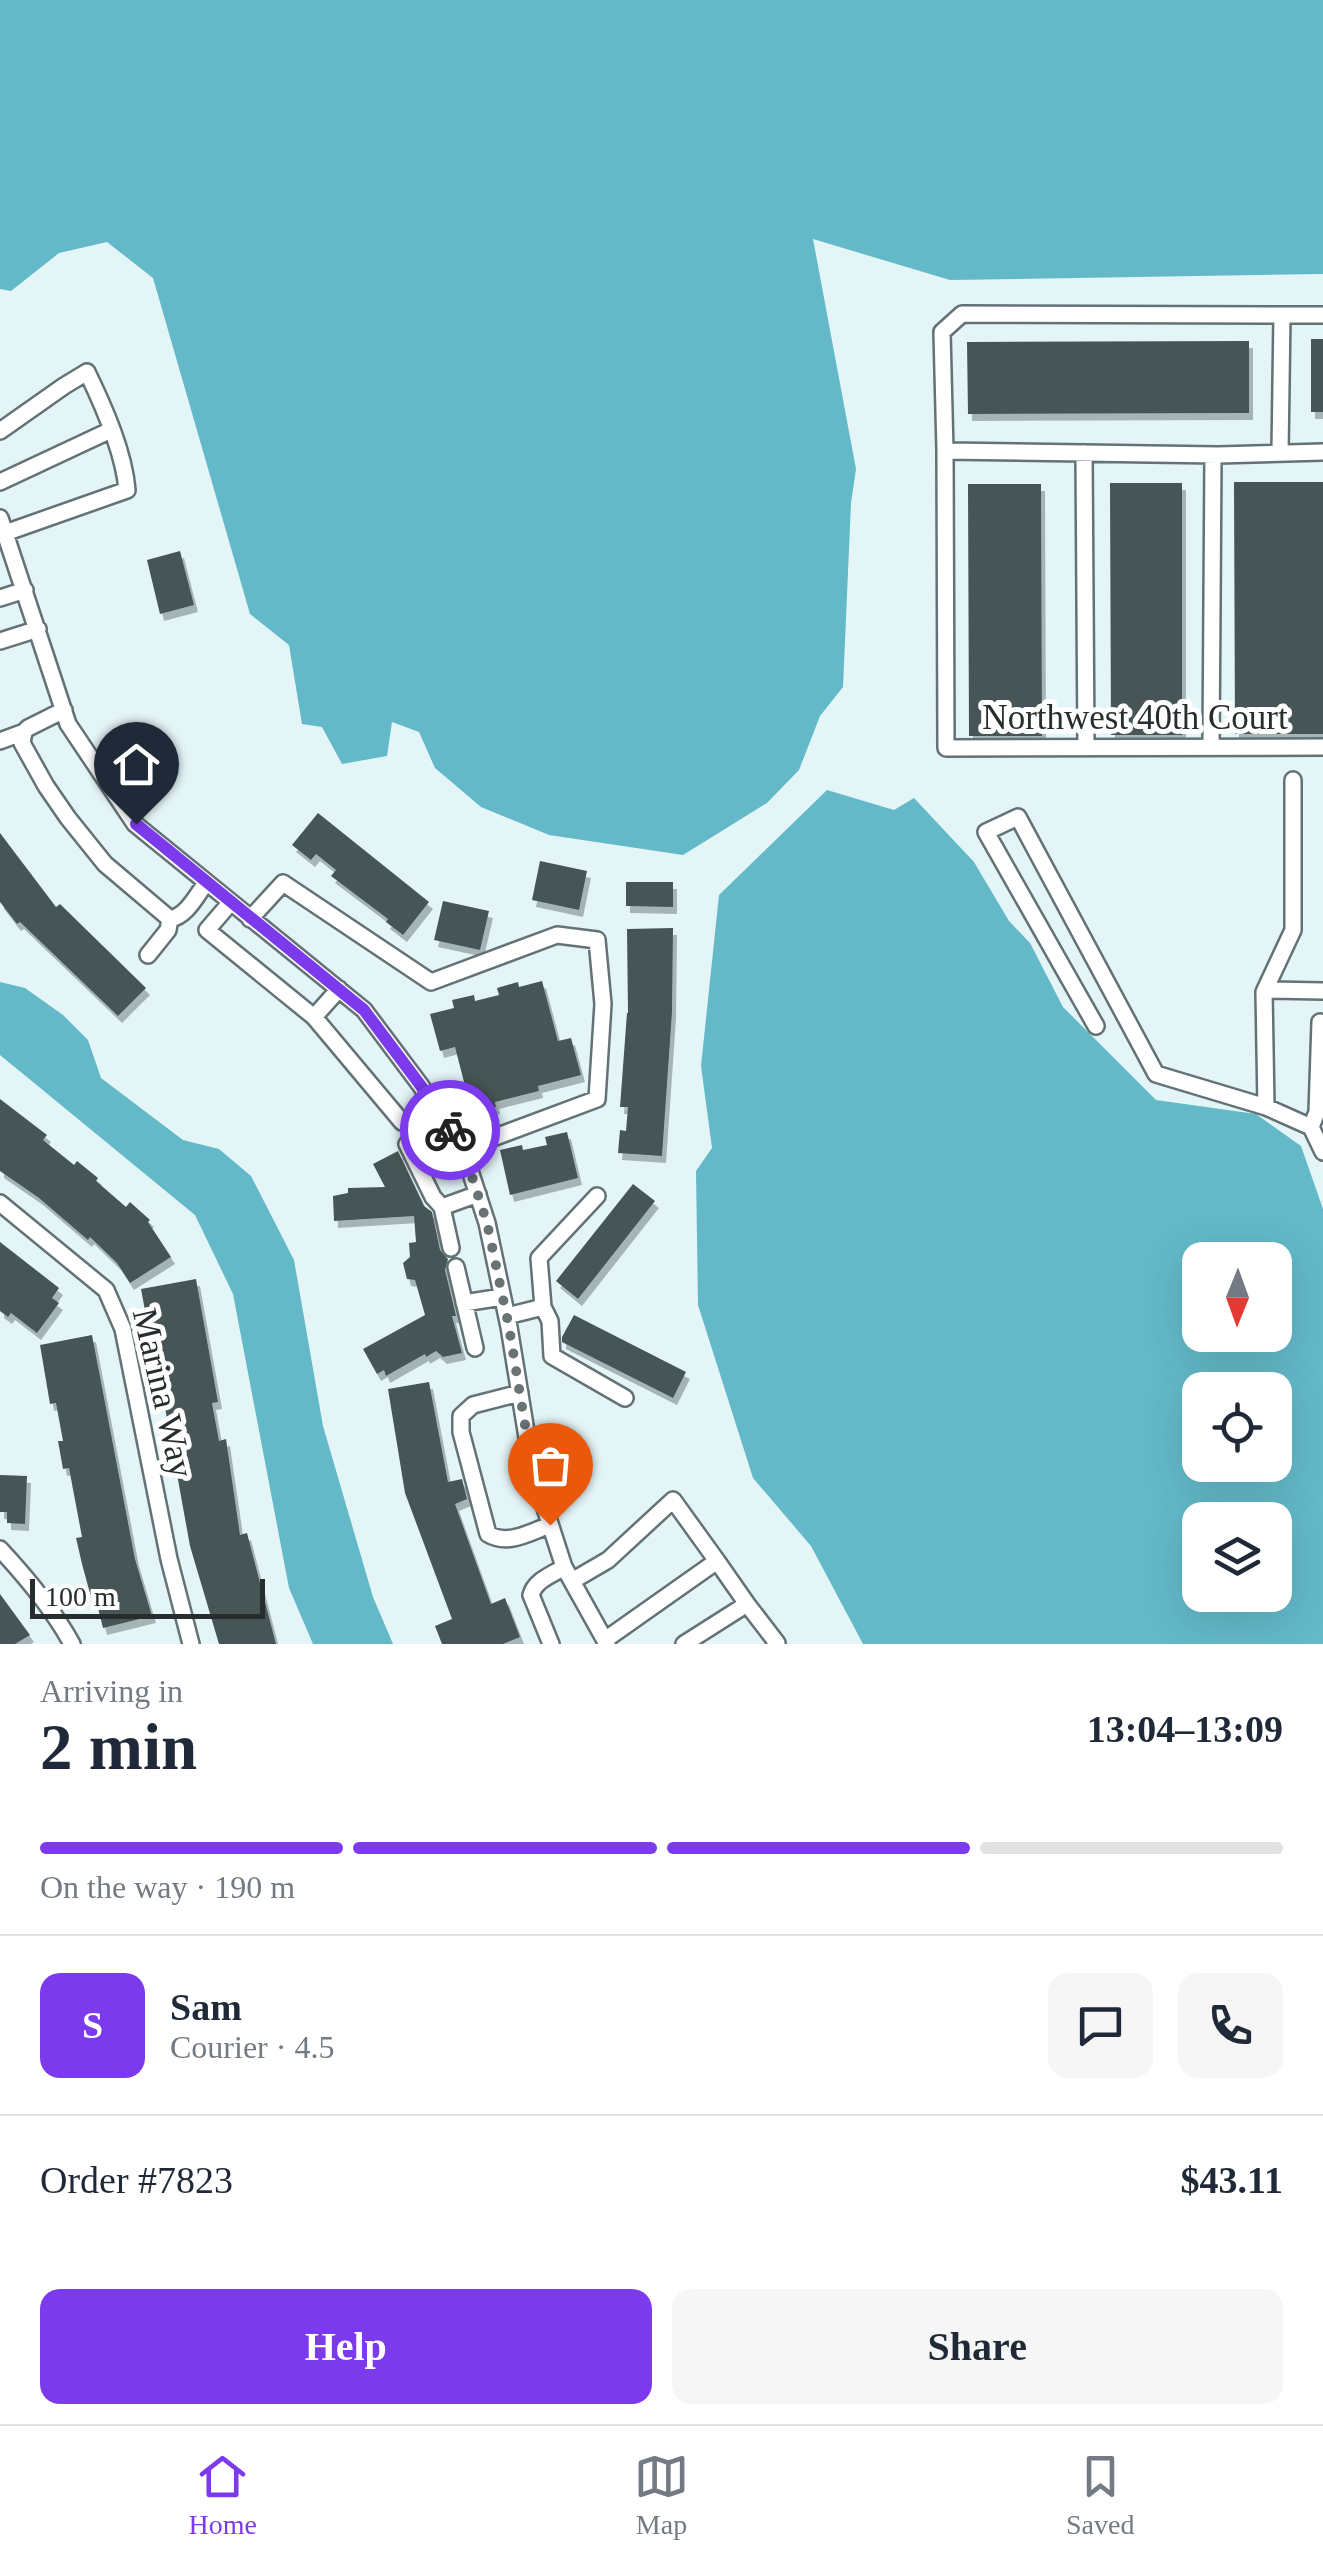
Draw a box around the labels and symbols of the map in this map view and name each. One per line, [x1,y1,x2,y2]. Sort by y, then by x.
street label: Northwest 40th Court [982,698,1288,737]
pin [94,722,179,825]
courier [400,1080,500,1180]
north arrow [1182,1242,1292,1352]
street label: Marina Way [125,1305,202,1482]
pin [508,1423,593,1526]
scale bar [30,1574,265,1618]

